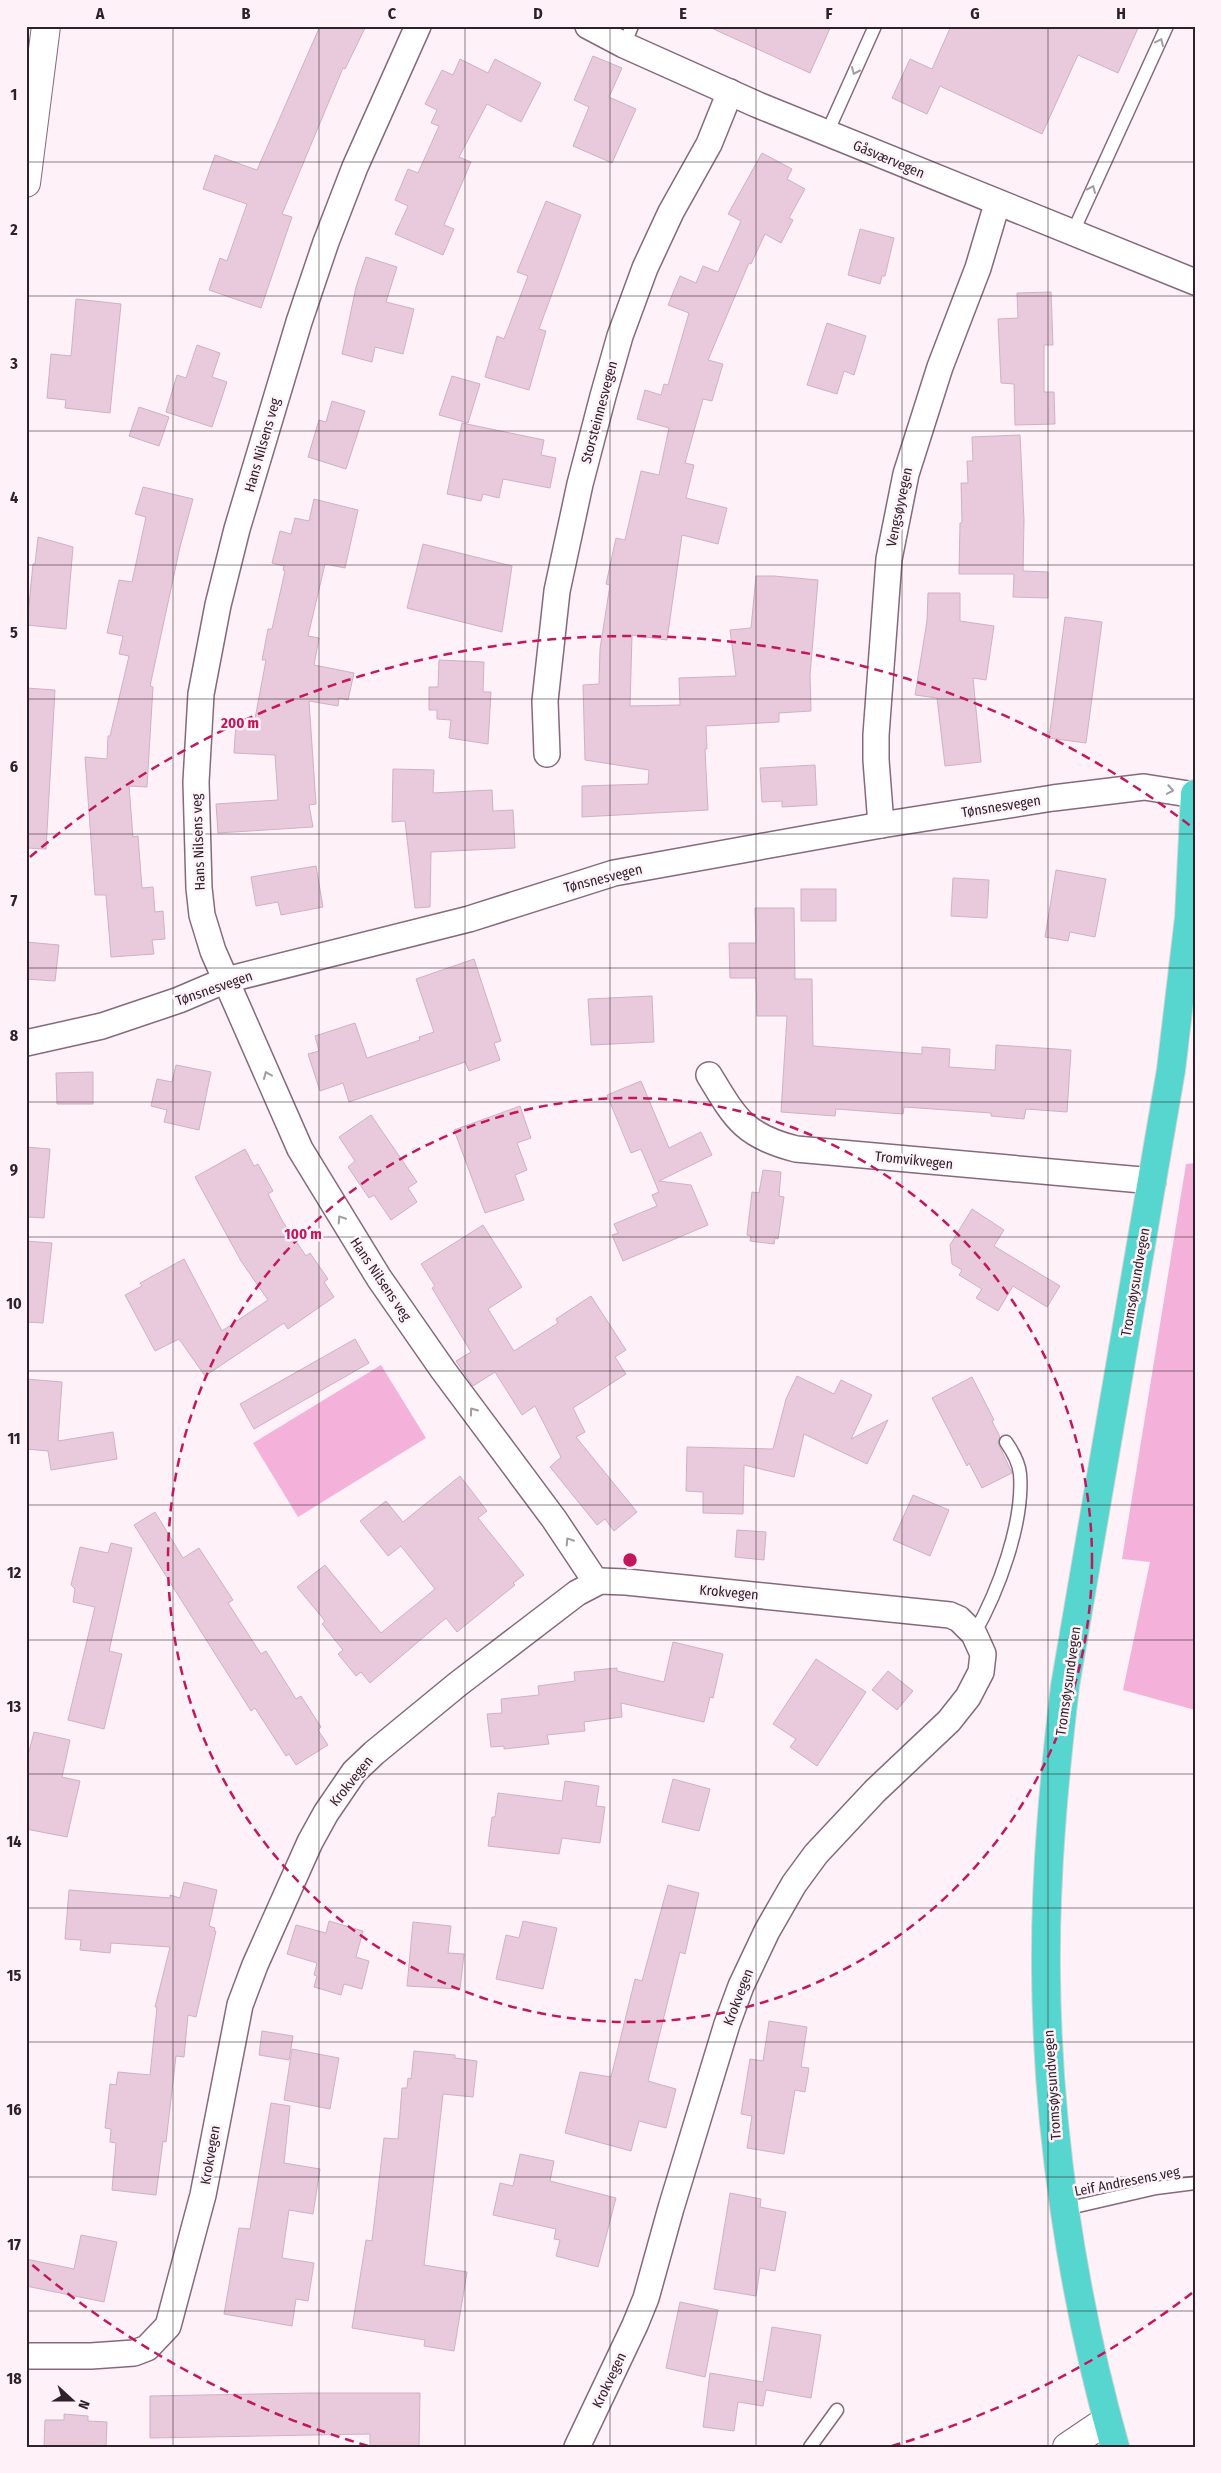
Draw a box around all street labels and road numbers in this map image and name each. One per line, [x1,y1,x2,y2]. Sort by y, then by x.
street label: Gåsværvegen [851,137,927,182]
street label: Storsteinnesvegen [578,359,621,465]
street label: Hans Nilsens veg [241,396,284,494]
street label: Vengsøyvegen [883,466,916,548]
street label: Tønsnesvegen [960,792,1042,821]
street label: Hans Nilsens veg [188,793,209,891]
street label: Tønsnesvegen [562,861,644,896]
street label: Tønsnesvegen [173,967,255,1010]
street label: Tromvikvegen [874,1148,954,1173]
street label: Tromsøysundvegen [1118,1226,1153,1338]
street label: Hans Nilsens veg [346,1234,415,1325]
street label: Krokvegen [699,1581,759,1604]
street label: Tromsøysundvegen [1052,1625,1085,1737]
street label: Krokvegen [326,1753,377,1810]
street label: Krokvegen [720,1966,757,2028]
street label: Tromsøysundvegen [1040,2029,1065,2140]
street label: Krokvegen [197,2124,224,2186]
street label: Leif Andresens veg [1073,2163,1182,2200]
street label: Krokvegen [589,2350,630,2411]

